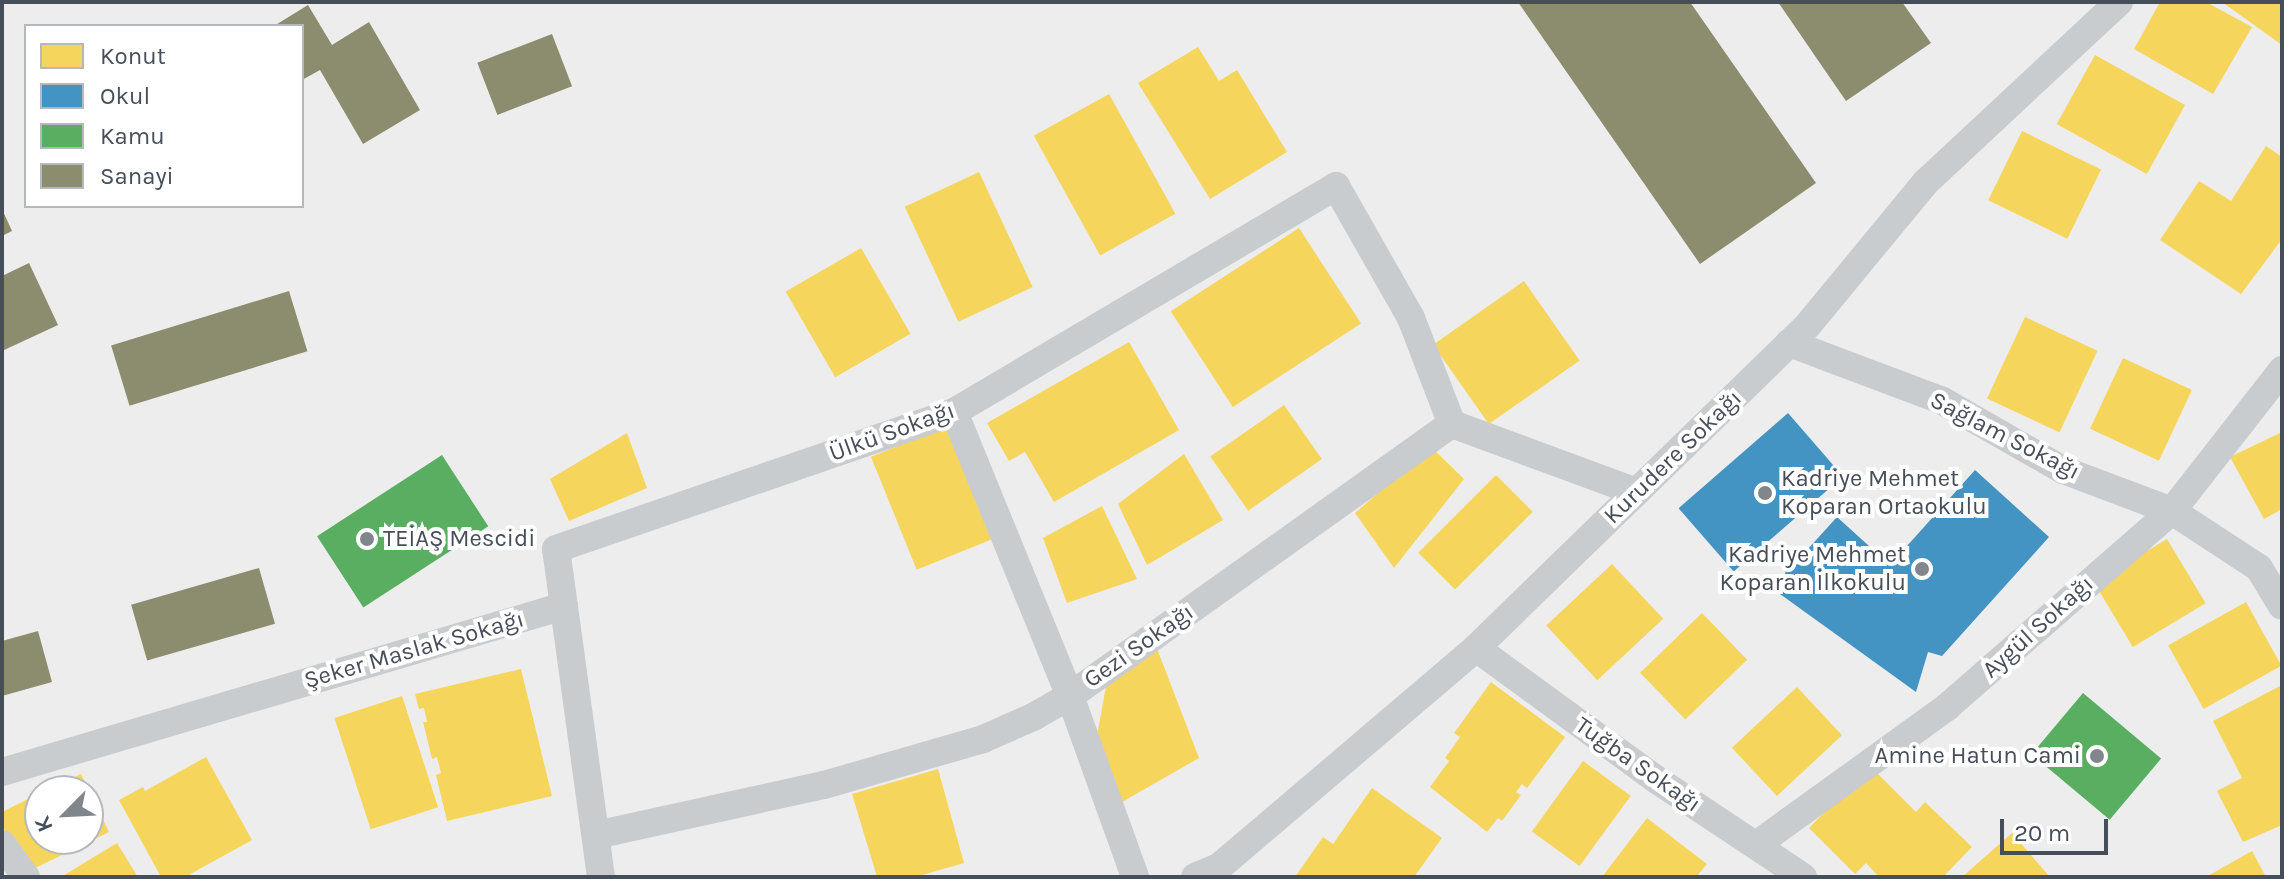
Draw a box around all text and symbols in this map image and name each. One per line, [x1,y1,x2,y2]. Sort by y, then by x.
legend [24,24,304,208]
text: Konut [100,42,166,70]
text: Okul [100,82,150,110]
text: Kamu [100,122,165,150]
text: Sanayi [100,162,174,190]
street label: Kurudere Sokağı [1598,384,1748,530]
street label: Sağlam Sokağı [1925,386,2085,486]
street label: Ülkü Sokağı [825,396,959,468]
place label: Kadriye Mehmet Koparan Ortaokulu [1781,465,1987,521]
marker: Kadriye Mehmet Koparan Ortaokulu [1756,484,1774,502]
place label: TEİAŞ Mescidi [383,525,535,553]
marker: TEİAŞ Mescidi [358,530,376,548]
place label: Kadriye Mehmet Koparan İlkokulu [1720,541,1906,597]
marker: Kadriye Mehmet Koparan İlkokulu [1913,560,1931,578]
street label: Aygül Sokağı [1976,570,2100,684]
street label: Gezi Sokağı [1079,598,1199,694]
street label: Şeker Maslak Sokağı [301,605,527,695]
street label: Tuğba Sokağı [1570,711,1706,819]
place label: Amine Hatun Cami [1875,742,2081,770]
marker: Amine Hatun Cami [2088,747,2106,765]
north arrow [24,775,104,855]
scale bar [2004,803,2112,853]
text: K [29,812,59,836]
text: 20 m [2014,819,2070,847]

